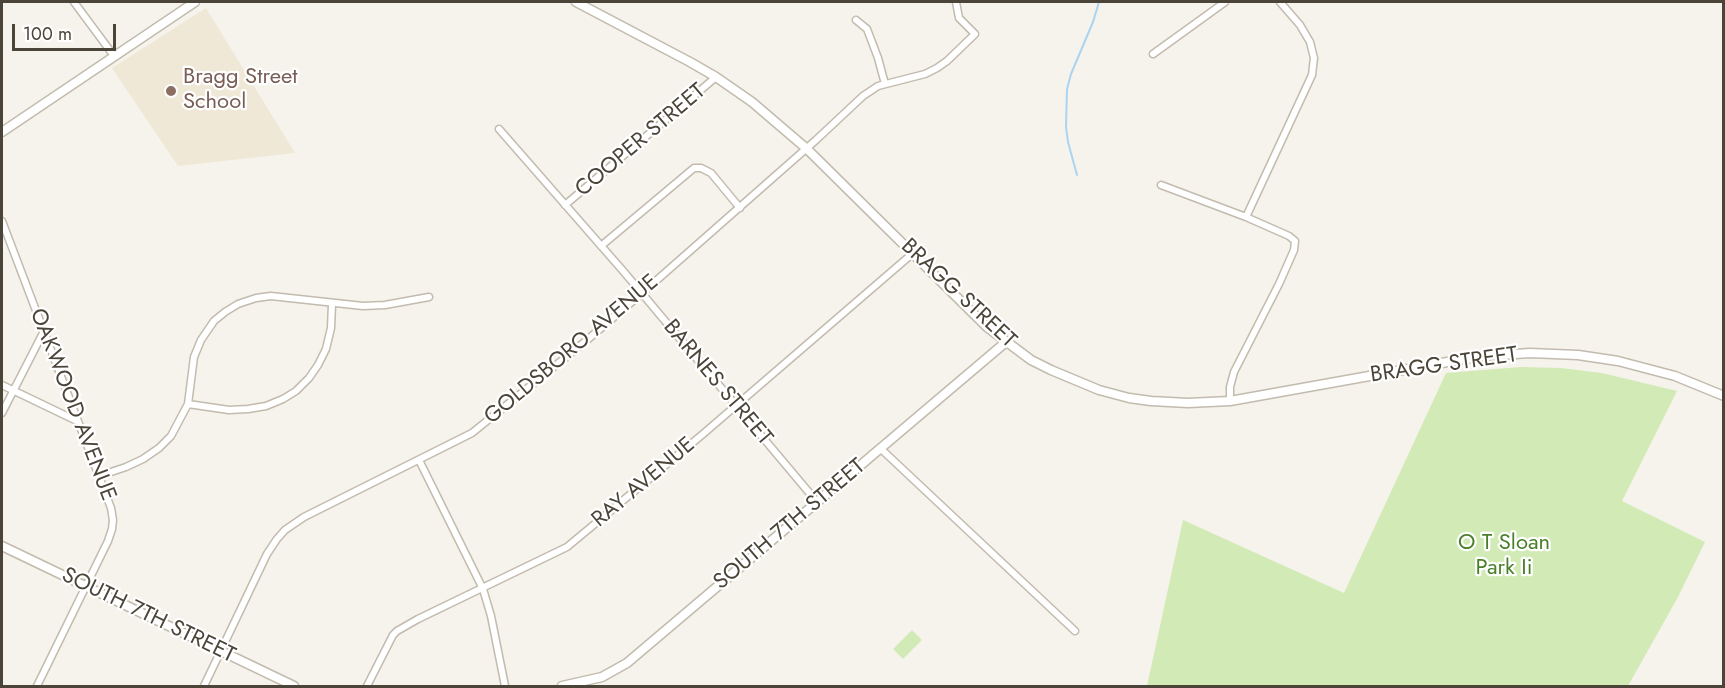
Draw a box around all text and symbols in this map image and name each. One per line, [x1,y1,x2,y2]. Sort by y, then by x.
scale bar [15,12,118,50]
text: 100 m [23,21,72,47]
place label: Bragg Street School [183,65,298,116]
street label: COOPER STREET [570,79,712,203]
marker: Bragg Street School [164,84,178,98]
street label: BRAGG STREET [895,234,1021,354]
street label: GOLDSBORO AVENUE [480,269,664,431]
street label: OAKWOOD AVENUE [23,305,121,505]
street label: BARNES STREET [657,315,777,451]
street label: BRAGG STREET [1369,343,1519,389]
street label: RAY AVENUE [587,432,701,534]
street label: SOUTH 7TH STREET [709,454,871,596]
park label: O T Sloan Park Ii [1458,531,1550,582]
street label: SOUTH 7TH STREET [57,563,239,669]

